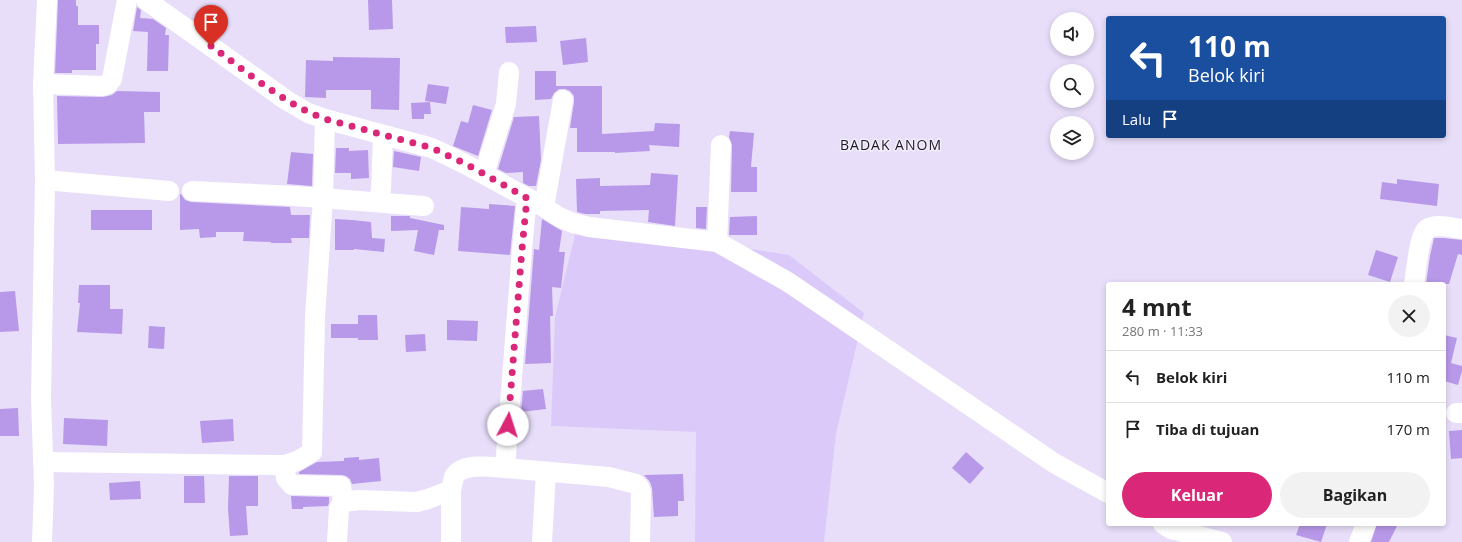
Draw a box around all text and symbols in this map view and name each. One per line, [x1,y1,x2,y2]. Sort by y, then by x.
pin [194,5,228,46]
icon: arrive [200,11,222,33]
map controls [1050,12,1094,160]
button: sound [1050,12,1094,56]
text: 110 m [1188,27,1271,65]
icon: left [1122,32,1174,84]
text: Belok kiri [1188,63,1265,87]
button: search [1050,64,1094,108]
icon: arrive [1159,108,1181,130]
text: Lalu [1122,109,1151,129]
button: layers [1050,116,1094,160]
district label: BADAK ANOM [840,135,942,154]
text: 4 mnt [1122,290,1192,323]
button: close [1388,295,1430,337]
text: 280 m · 11:33 [1122,322,1203,340]
icon: left [1122,366,1144,388]
text: Belok kiri [1156,367,1227,387]
text: 110 m [1386,367,1430,387]
position arrow [487,404,529,446]
icon: arrive [1122,418,1144,440]
text: Tiba di tujuan [1156,419,1259,439]
text: 170 m [1386,419,1430,439]
button: Keluar [1122,472,1272,518]
button: Bagikan [1280,472,1430,518]

